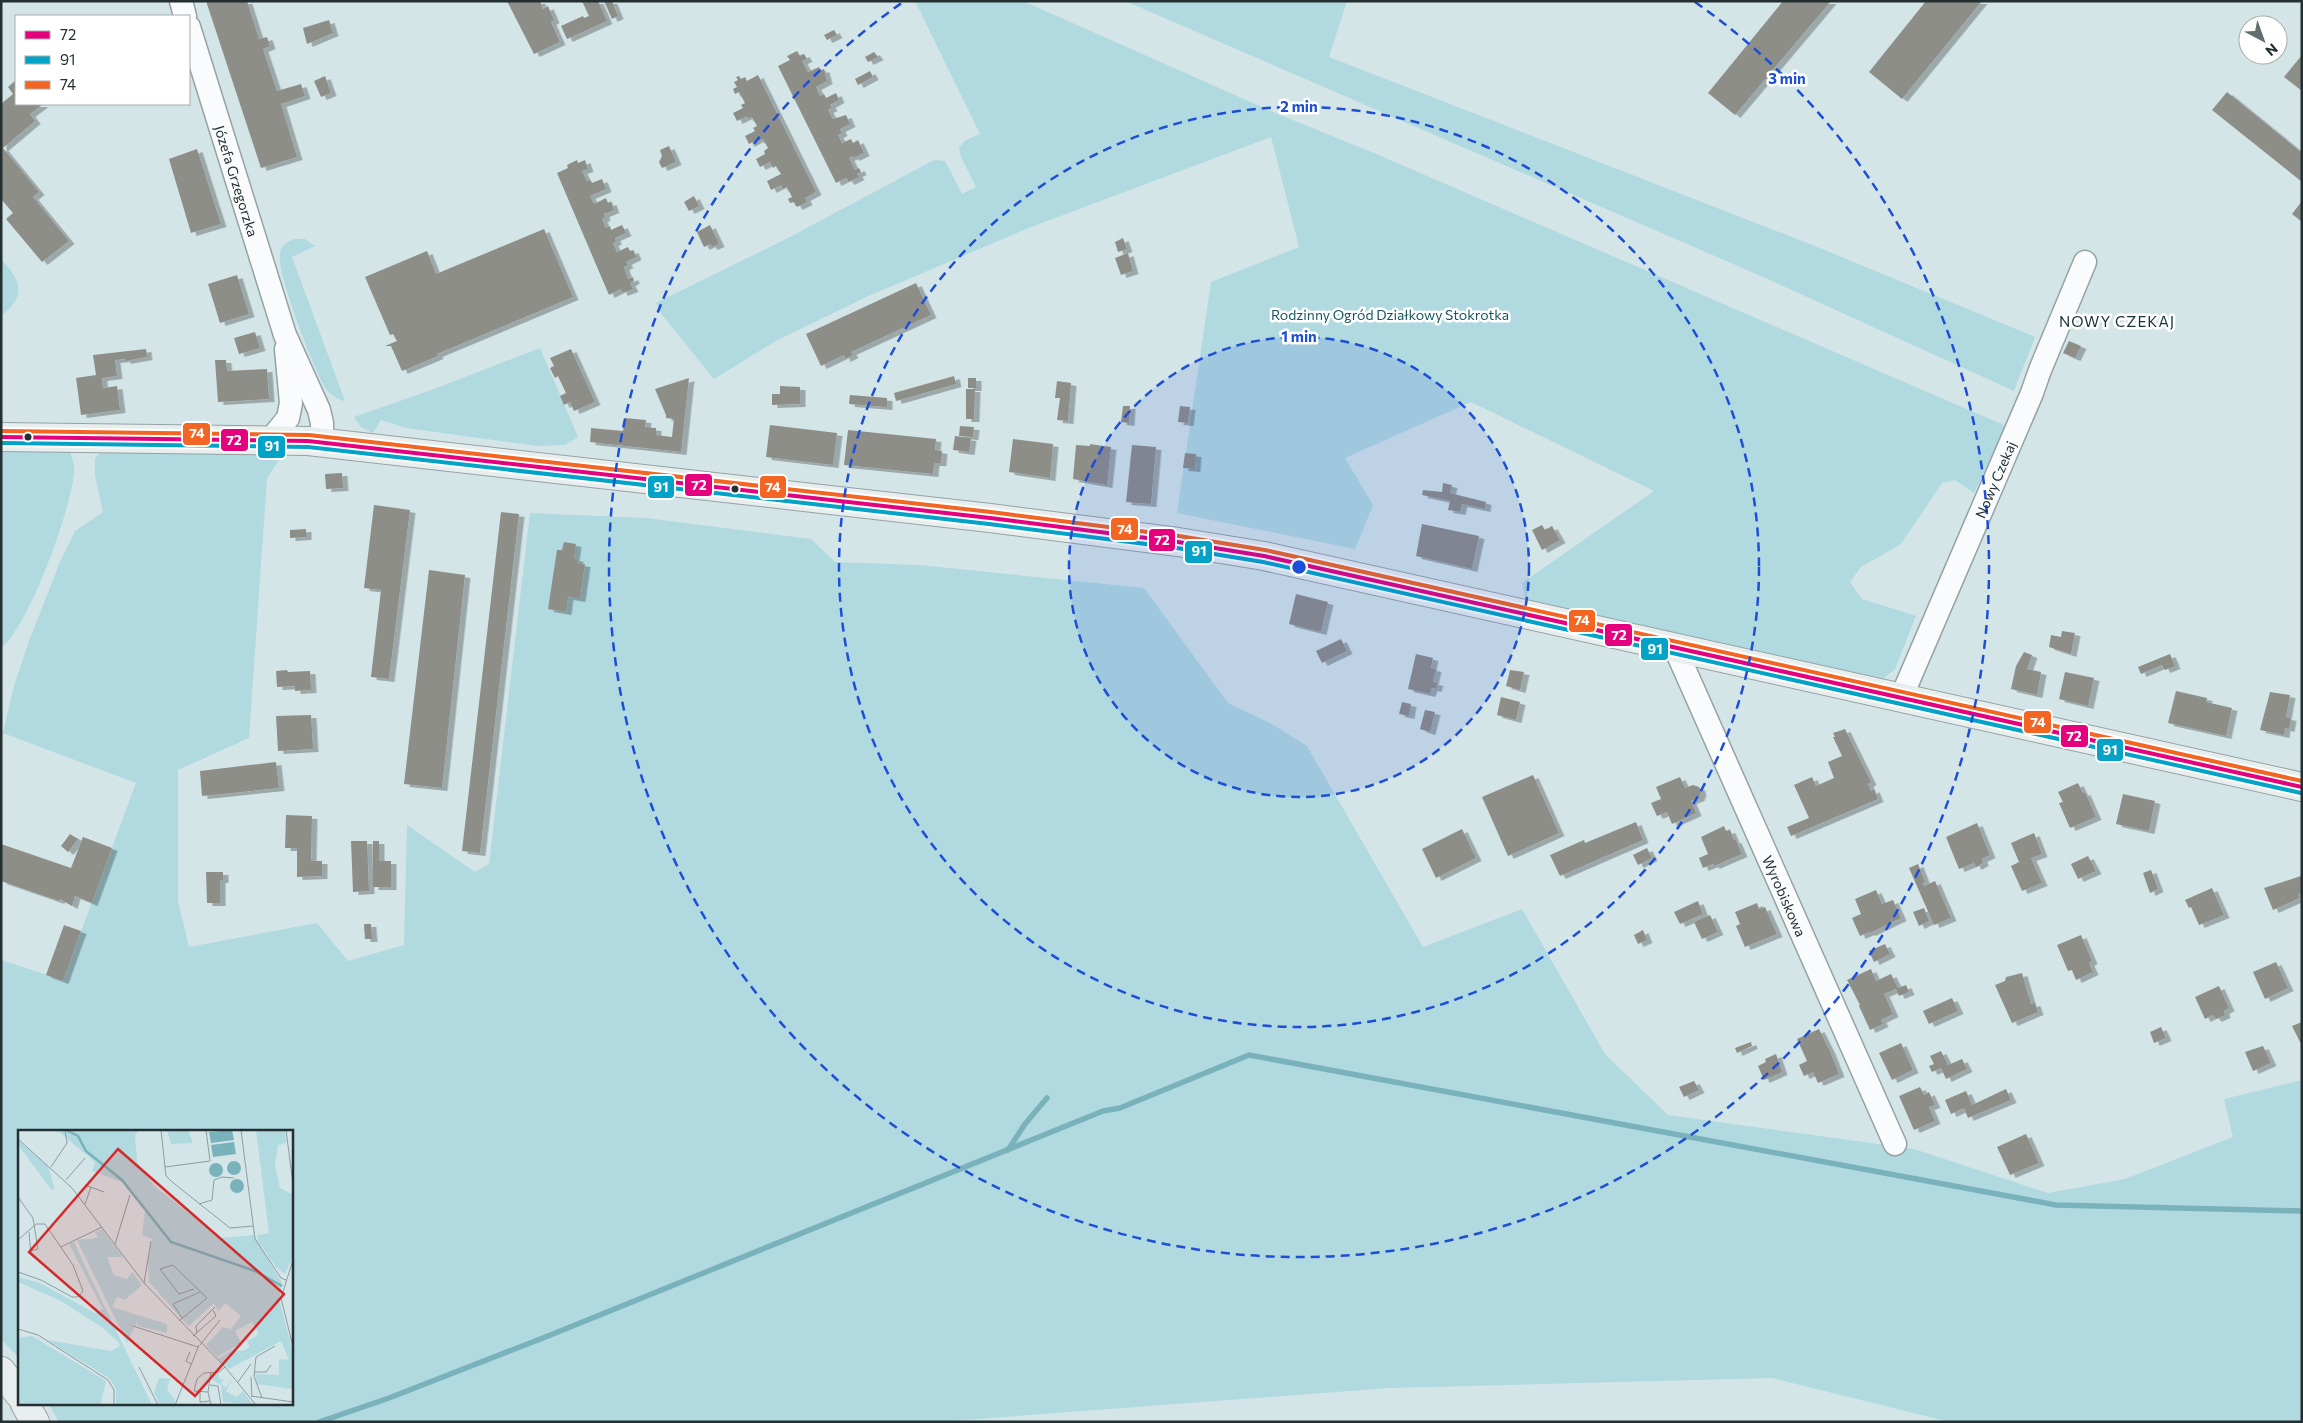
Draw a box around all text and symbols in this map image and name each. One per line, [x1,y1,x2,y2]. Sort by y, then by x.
legend [15,15,190,105]
north arrow [2238,15,2288,65]
text: 72 [60,25,76,43]
text: N [2262,40,2281,60]
text: 91 [60,50,76,68]
text: 3 min [1768,69,1806,87]
text: 74 [60,75,76,93]
text: 2 min [1280,97,1318,115]
street label: Józefa Grzegorzka [212,123,262,238]
park label: Rodzinny Ogród Działkowy Stokrotka [1271,306,1509,323]
district label: NOWY CZEKAJ [2059,312,2175,330]
text: 1 min [1281,327,1317,345]
line badge: 74 [182,422,211,446]
text: 74 [189,424,205,441]
line badge: 72 [220,428,249,452]
text: 72 [226,431,242,448]
unlabelled marker [23,432,33,442]
line badge: 91 [257,435,286,459]
text: 91 [265,437,279,454]
street label: Nowy Czekaj [1971,438,2019,520]
line badge: 72 [684,473,713,497]
line badge: 91 [647,475,675,499]
line badge: 74 [759,475,787,499]
text: 72 [691,476,707,493]
text: 91 [654,478,668,495]
text: 74 [765,478,781,495]
unlabelled marker [730,484,740,494]
line badge: 74 [1110,517,1139,541]
text: 74 [1117,520,1133,537]
line badge: 72 [1148,528,1176,552]
text: 72 [1154,531,1170,548]
line badge: 91 [1184,540,1213,564]
text: 91 [1192,542,1206,559]
centre of rings [1290,558,1308,576]
line badge: 74 [1568,609,1596,633]
text: 74 [1574,611,1590,628]
line badge: 72 [1604,623,1633,647]
text: 72 [1611,626,1627,643]
line badge: 91 [1640,637,1669,661]
text: 91 [1648,640,1662,657]
line badge: 74 [2023,710,2052,734]
text: 74 [2030,713,2046,730]
line badge: 72 [2060,724,2089,748]
text: 72 [2066,727,2082,744]
line badge: 91 [2096,738,2124,762]
text: 91 [2103,741,2117,758]
street label: Wyrobiskowa [1759,853,1810,939]
inset map [18,1130,292,1406]

